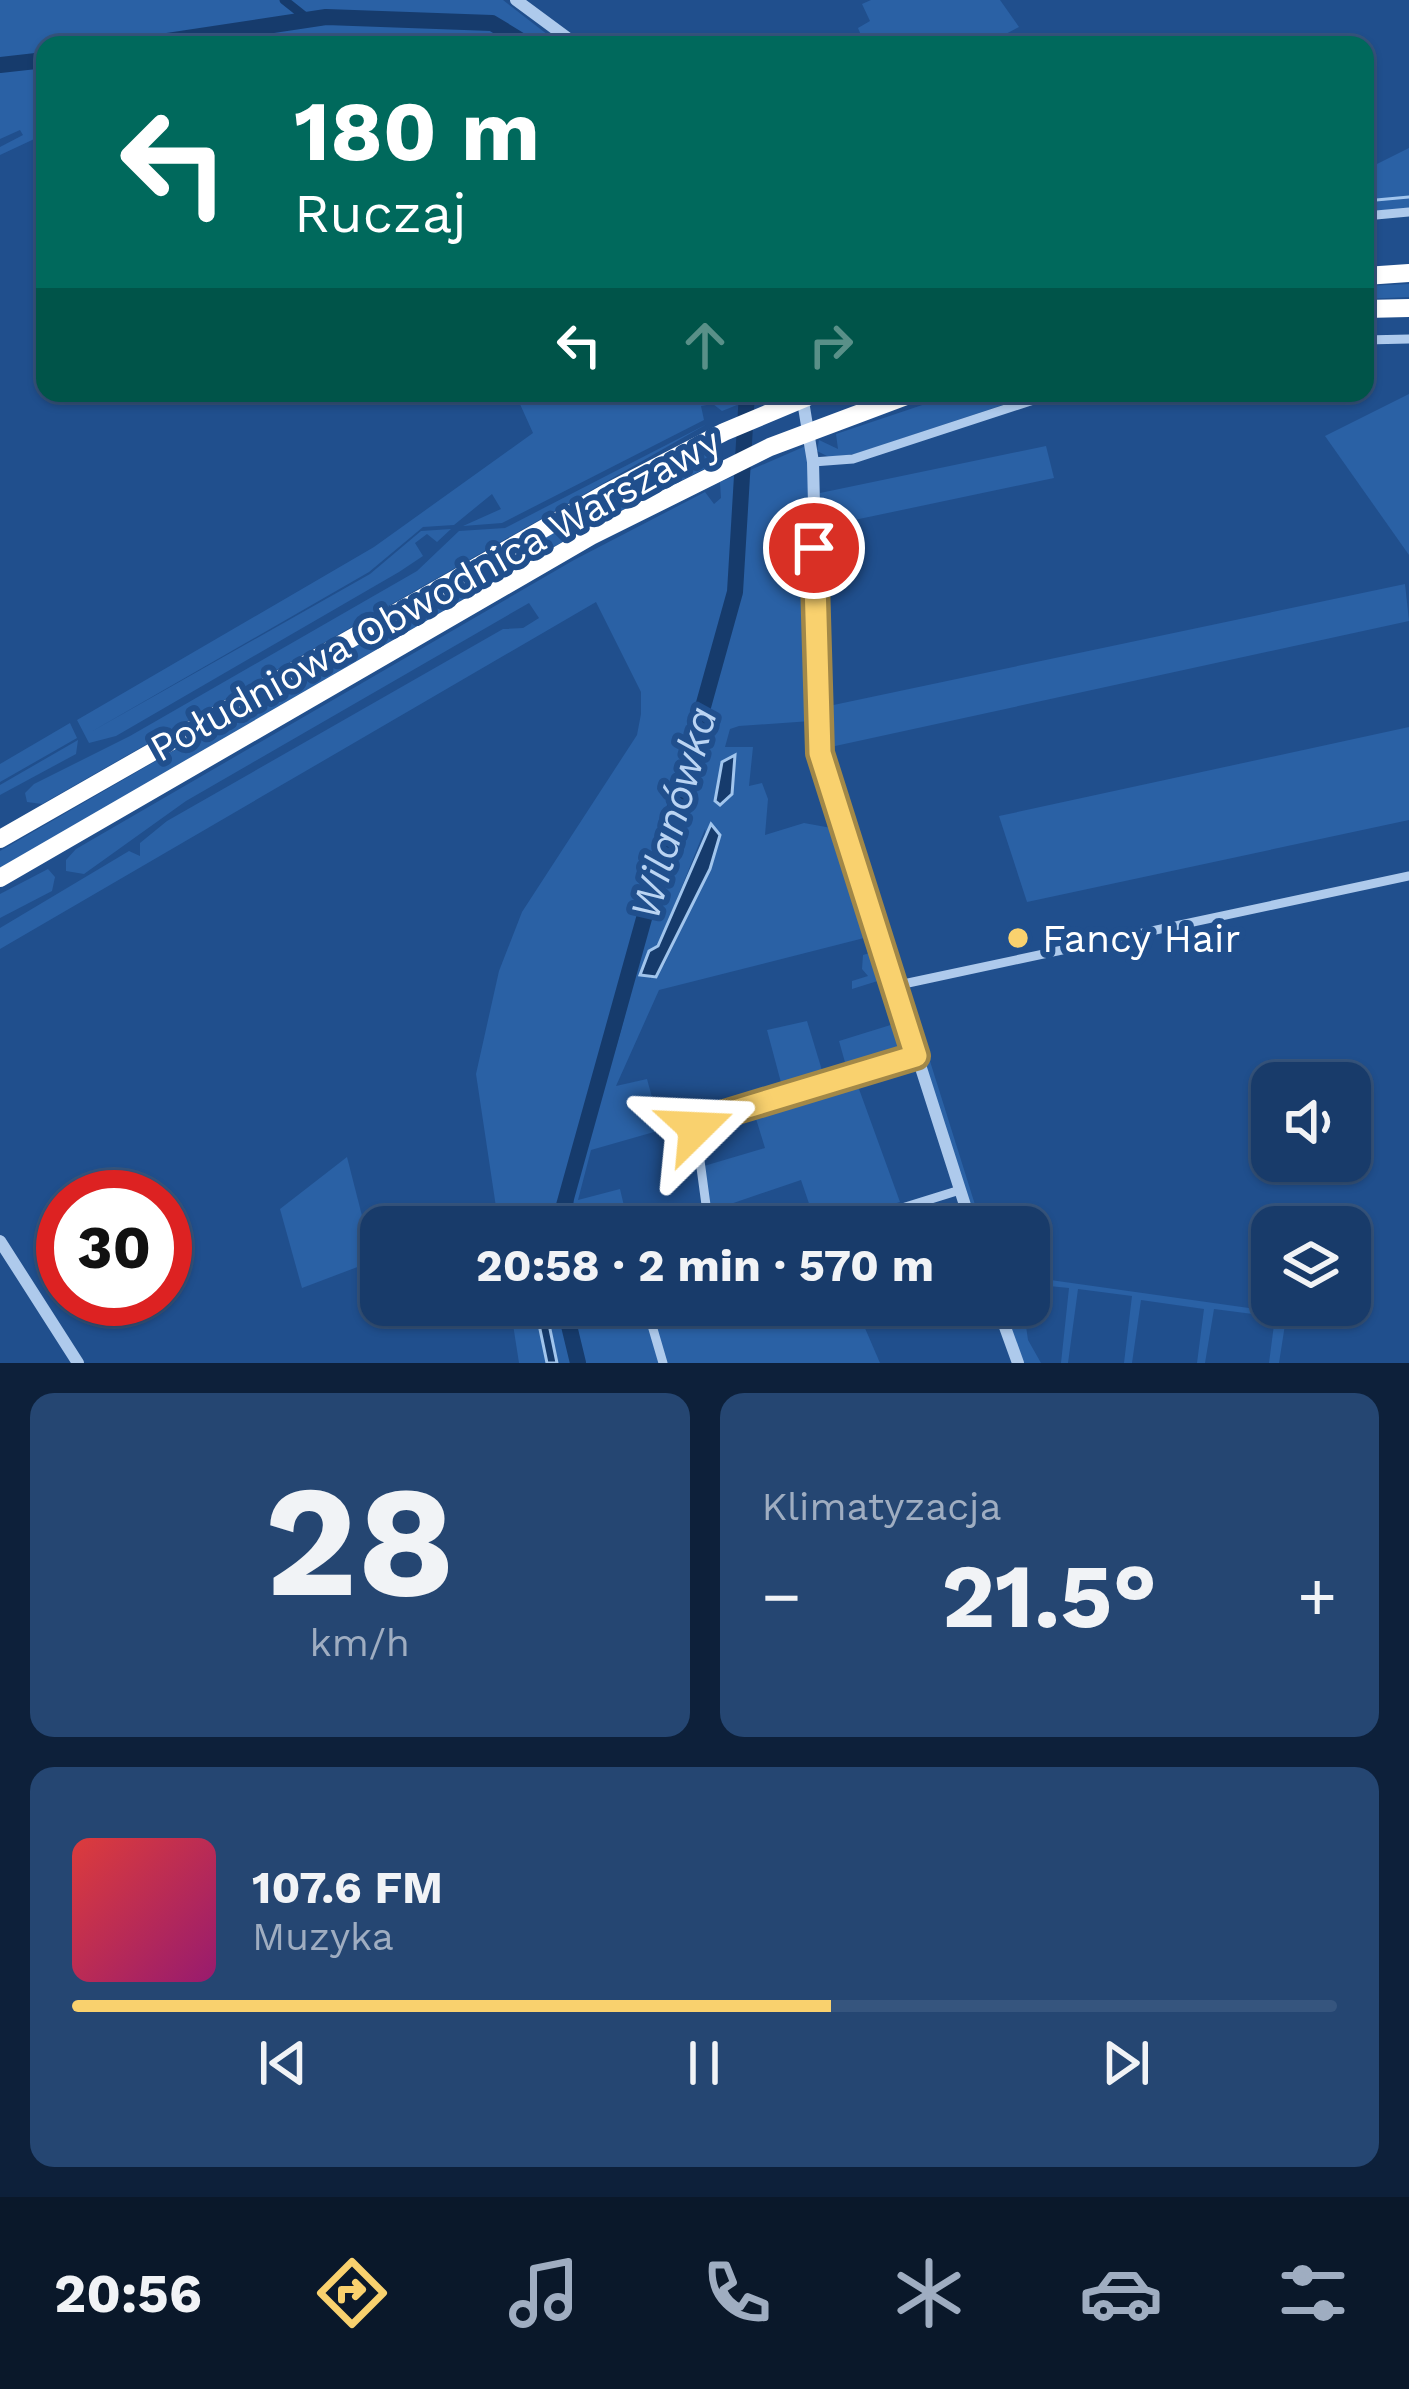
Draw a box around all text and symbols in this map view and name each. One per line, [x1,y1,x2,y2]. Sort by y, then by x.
text: 180 m [294,82,540,180]
icon: left [96,84,252,240]
text: Ruczaj [294,182,467,245]
icon: left [546,312,612,378]
icon: ahead [672,312,738,378]
icon: right [798,312,864,378]
street label: Południowa Obwodnica Warszawy [142,418,728,771]
pin [763,497,865,599]
icon: arrive [781,515,847,581]
water label: Wilanówka [620,701,727,925]
place label: Fancy Hair [1042,916,1240,961]
marker: Fancy Hair [1005,925,1031,951]
map controls [1251,1062,1371,1326]
button: sound [1251,1062,1371,1182]
position arrow [633,1065,759,1191]
speed limit sign: 30 [36,1170,192,1326]
button: layers [1251,1206,1371,1326]
text: 20:58 · 2 min · 570 m [476,1239,934,1292]
text: 28 [264,1450,455,1633]
text: Klimatyzacja [762,1484,1002,1529]
text: 21.5° [941,1543,1157,1649]
text: − [762,1558,801,1635]
text: + [1297,1558,1337,1635]
text: km/h [310,1620,410,1665]
text: 107.6 FM [252,1861,443,1914]
text: Muzyka [252,1914,394,1959]
icon: previous [250,2030,316,2096]
icon: pause [671,2030,737,2096]
icon: next [1093,2030,1159,2096]
icon: directions [310,2251,394,2335]
icon: music [502,2251,586,2335]
icon: phone [695,2251,779,2335]
icon: climate [887,2251,971,2335]
icon: car [1079,2251,1163,2335]
icon: filters [1271,2251,1355,2335]
text: 20:56 [54,2262,202,2325]

